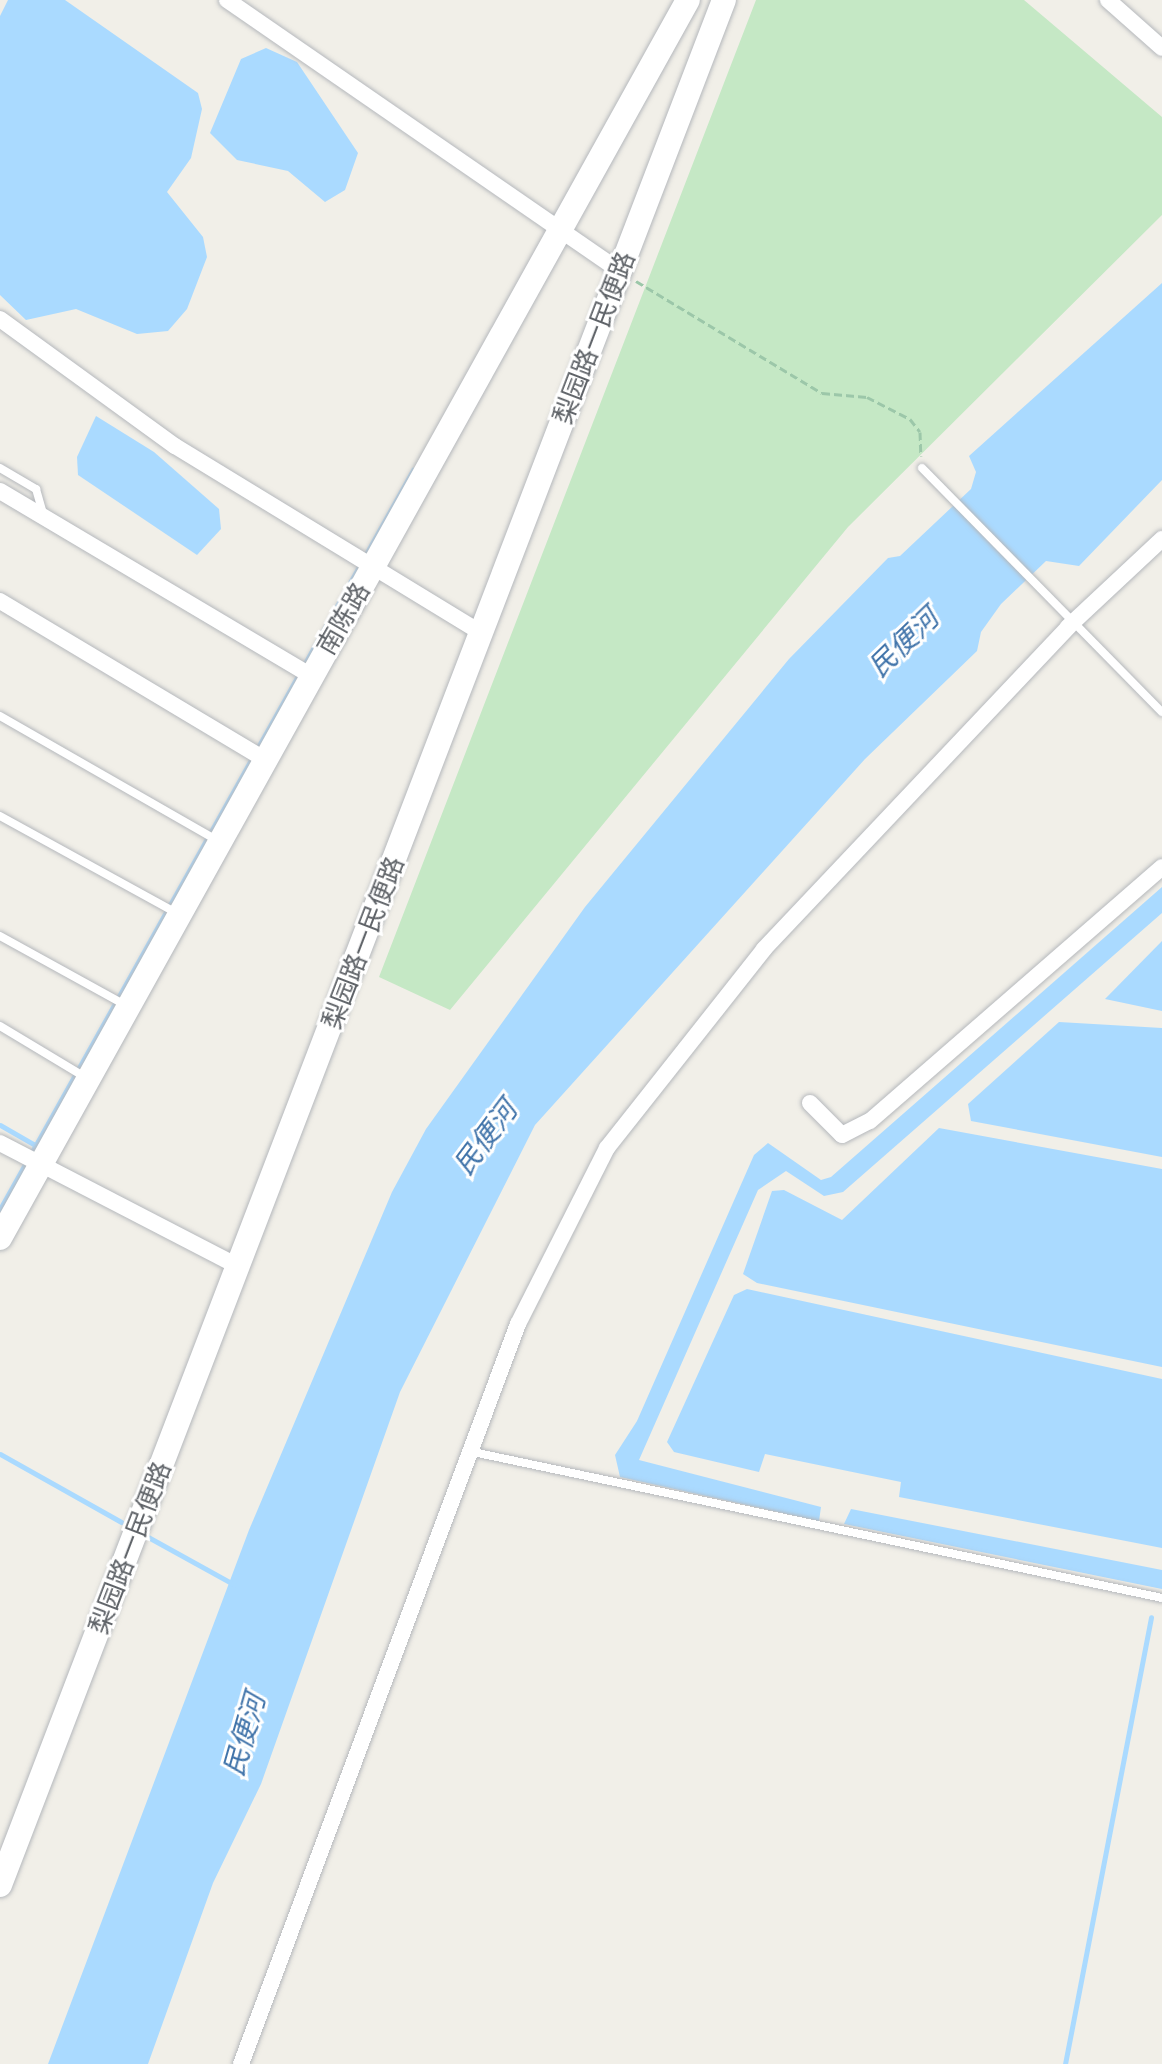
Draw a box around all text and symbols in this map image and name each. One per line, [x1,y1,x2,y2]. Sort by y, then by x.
street label: 梨园路一民便路 [548,247,642,429]
street label: 南陈路 [311,577,377,661]
water label: 民便河 [862,602,946,684]
street label: 梨园路一民便路 [317,852,411,1034]
water label: 民便河 [447,1094,525,1182]
street label: 梨园路一民便路 [84,1457,178,1639]
water label: 民便河 [217,1690,273,1780]

